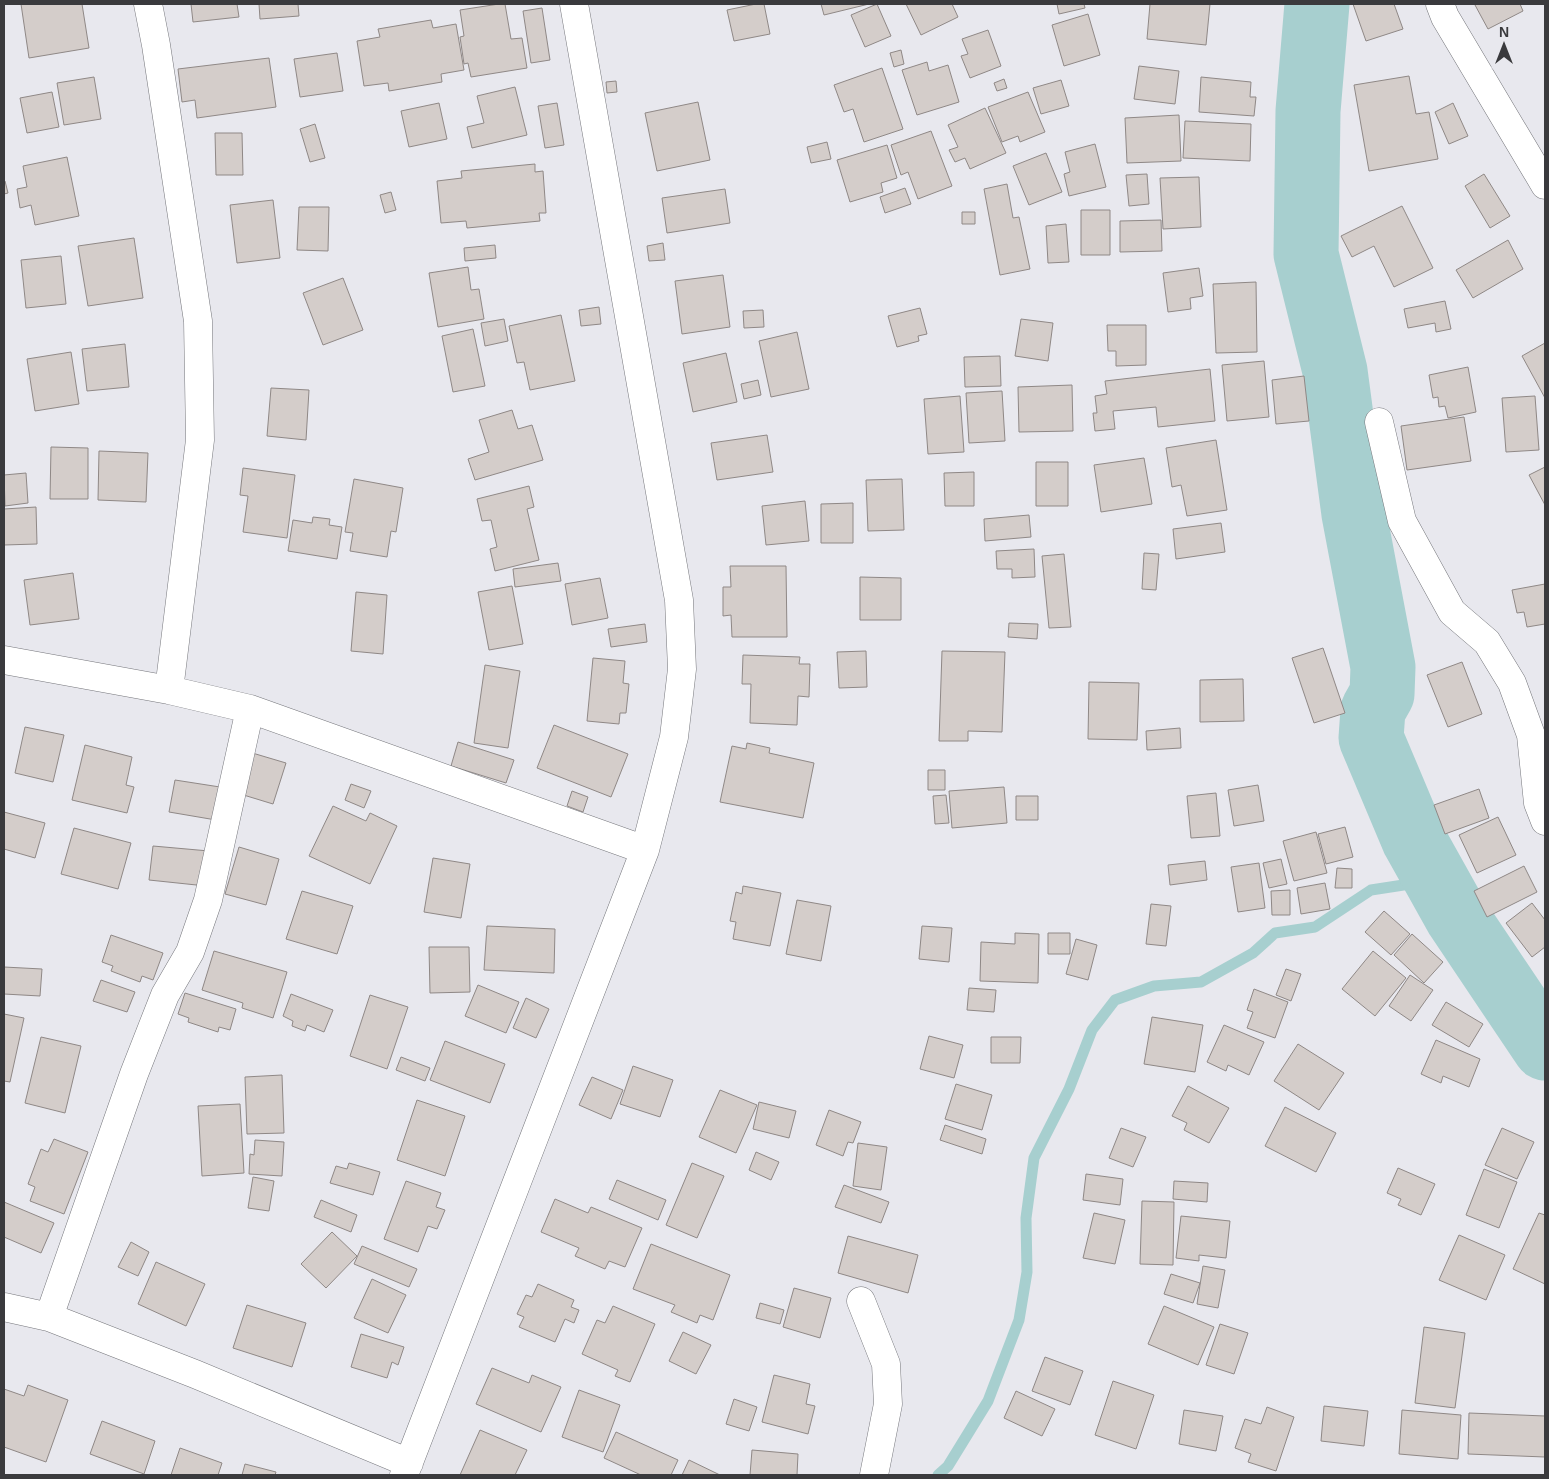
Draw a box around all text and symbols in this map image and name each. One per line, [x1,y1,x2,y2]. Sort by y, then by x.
north arrow [1479,20,1529,70]
text: N [1499,24,1509,40]

